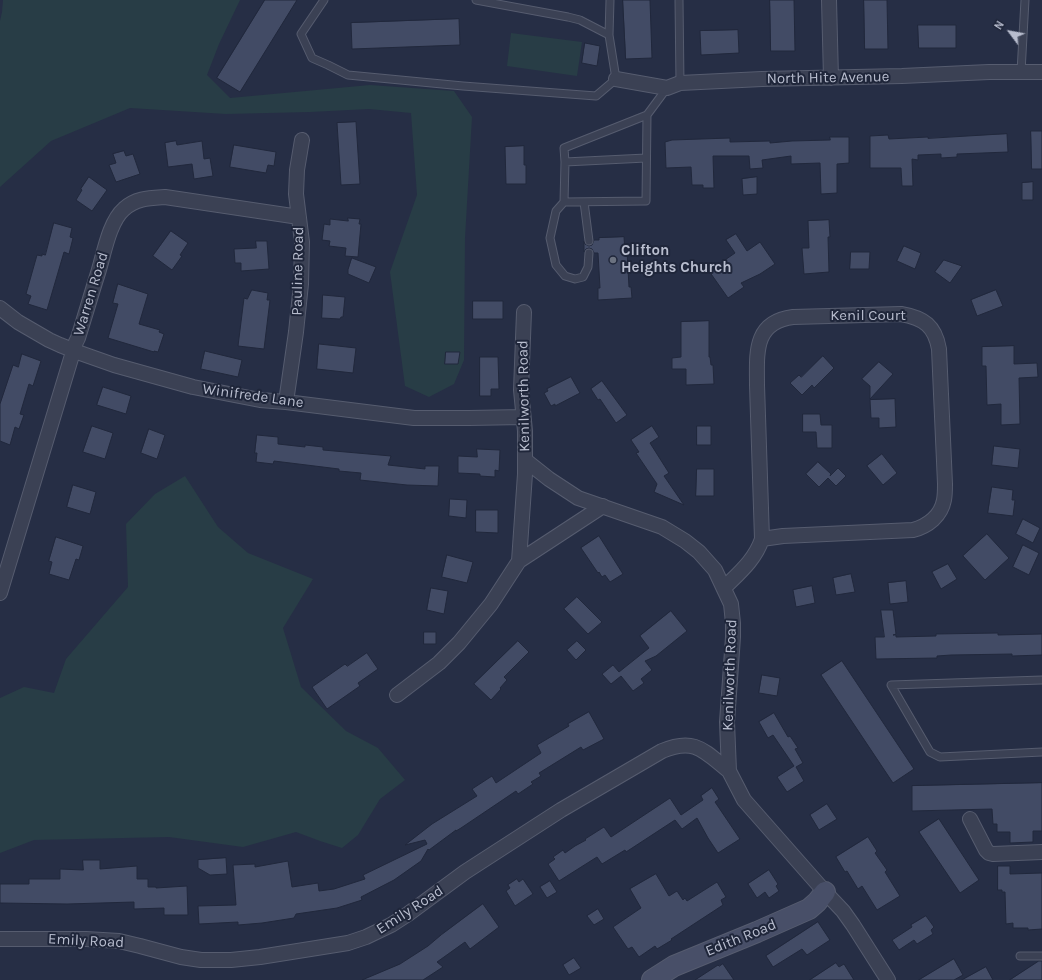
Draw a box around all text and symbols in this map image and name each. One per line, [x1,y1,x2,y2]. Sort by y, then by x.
north arrow [990,12,1030,52]
text: N [992,19,1007,32]
street label: North Hite Avenue [766,68,890,88]
street label: Pauline Road [288,226,308,316]
place label: Clifton Heights Church [621,242,732,277]
street label: Warren Road [70,250,112,338]
marker: Clifton Heights Church [608,255,618,265]
street label: Kenil Court [830,307,906,325]
street label: Kenilworth Road [514,340,534,452]
street label: Winifrede Lane [201,380,305,412]
street label: Kenilworth Road [719,619,741,731]
street label: Emily Road [373,882,447,938]
street label: Edith Road [703,916,779,960]
street label: Emily Road [47,930,125,952]

